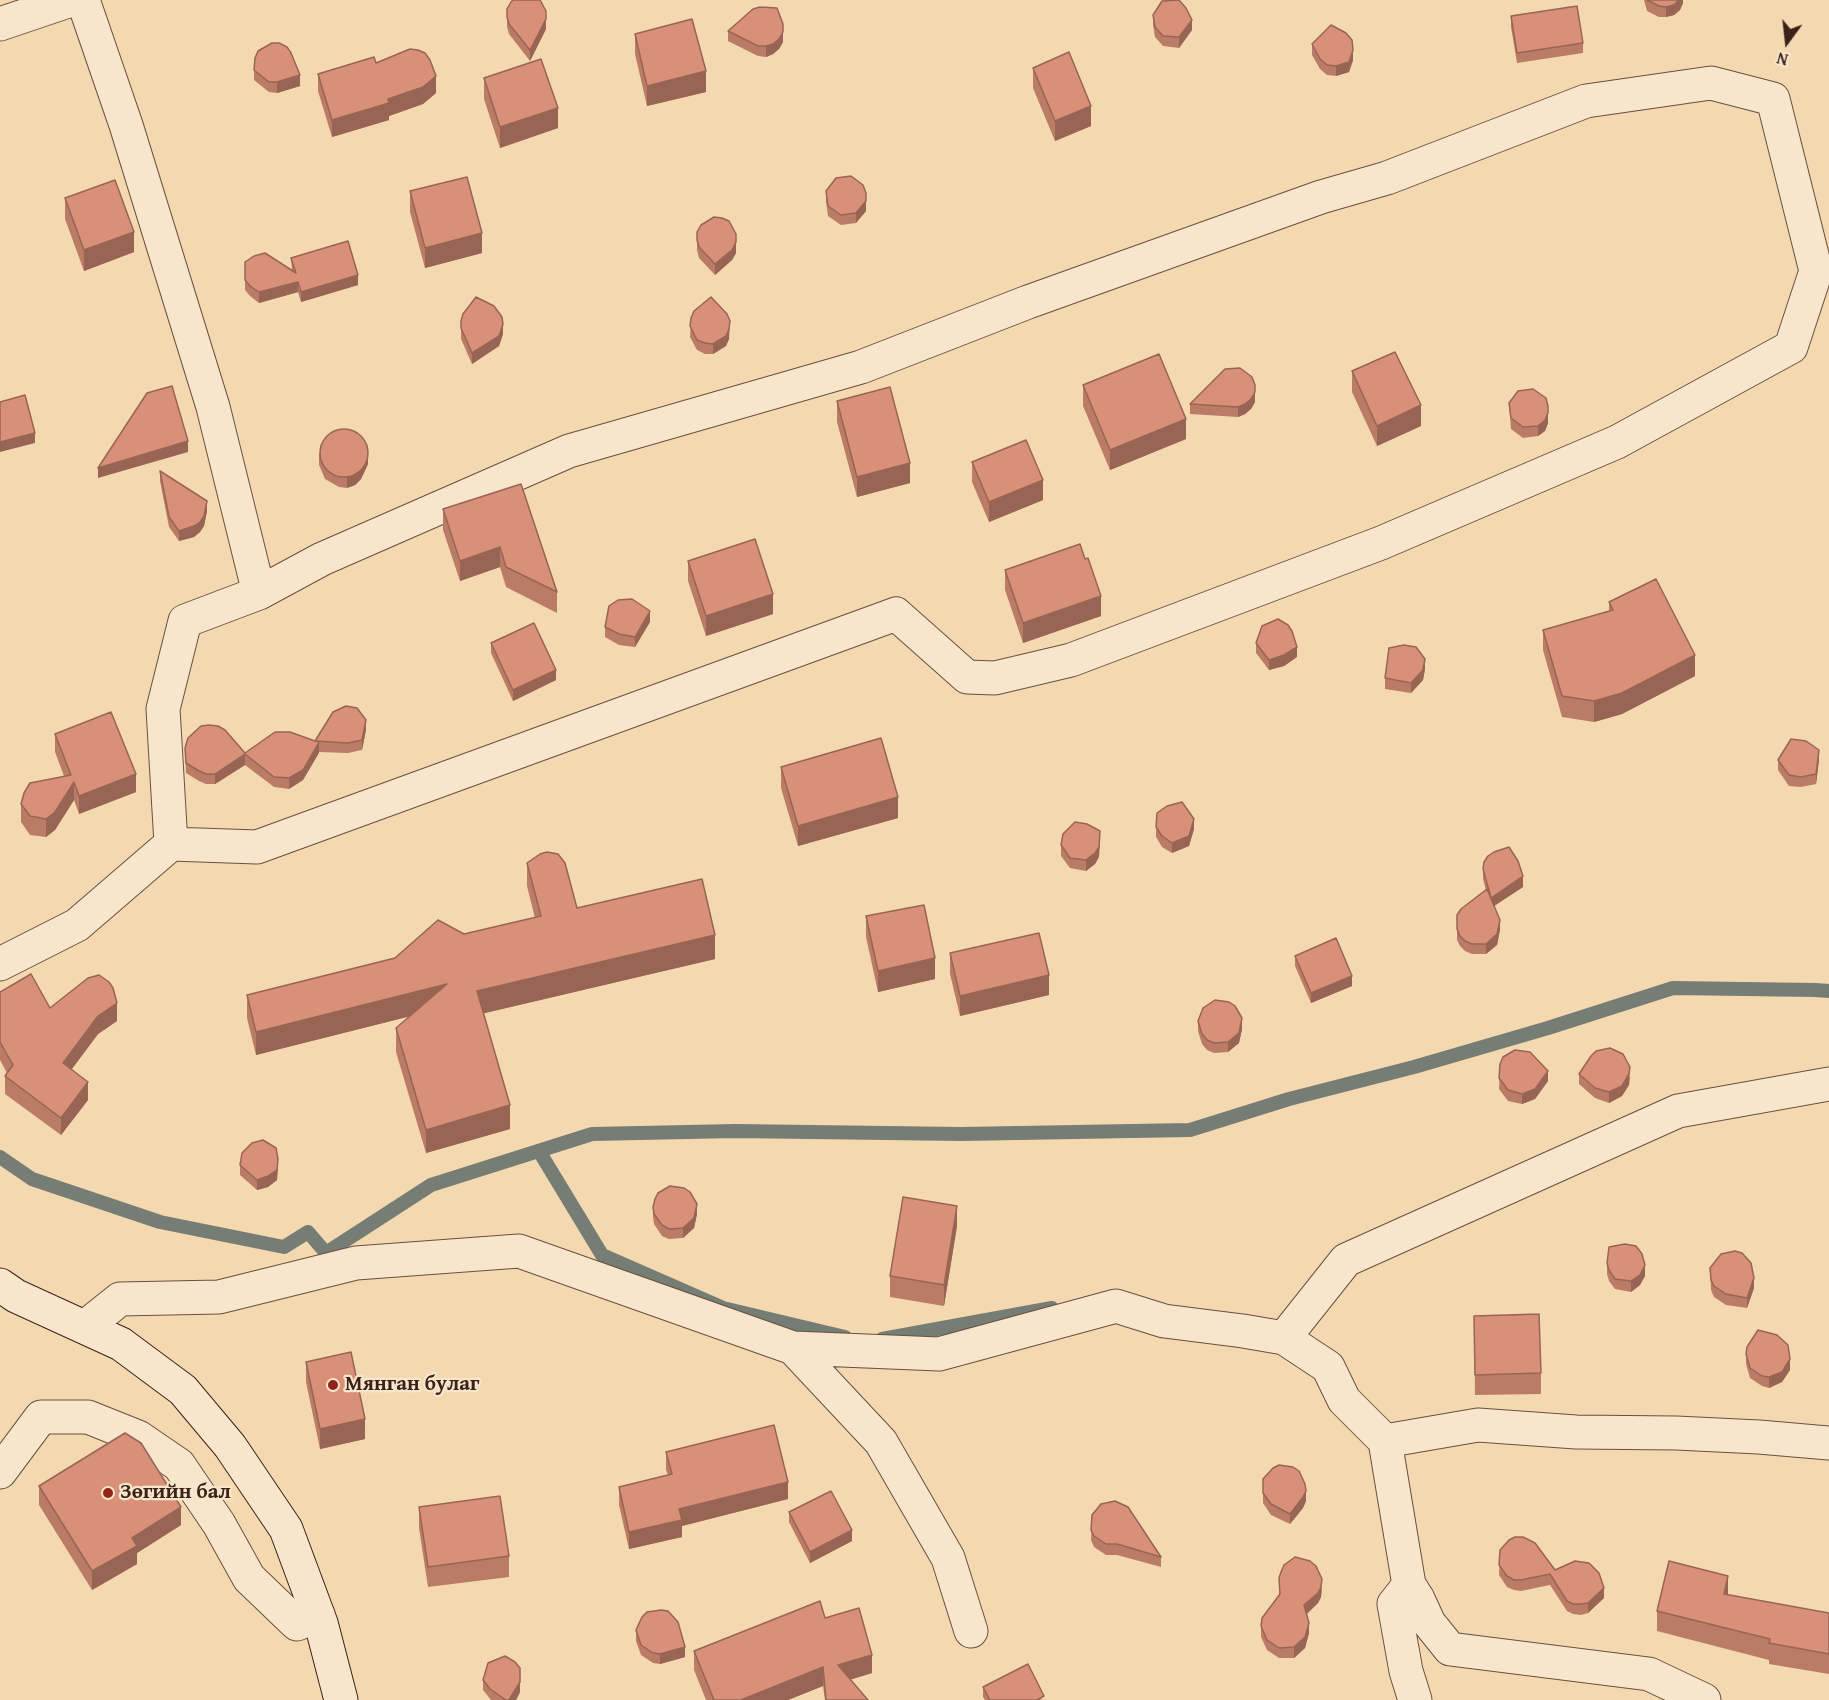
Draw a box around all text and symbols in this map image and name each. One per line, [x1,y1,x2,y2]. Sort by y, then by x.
north arrow [1757,12,1817,72]
text: N [1774,46,1791,72]
place label: Мянган булаг [345,1372,479,1398]
marker: Мянган булаг [326,1378,340,1392]
place label: Зөгийн бал [120,1480,231,1506]
marker: Зөгийн бал [101,1486,115,1500]

